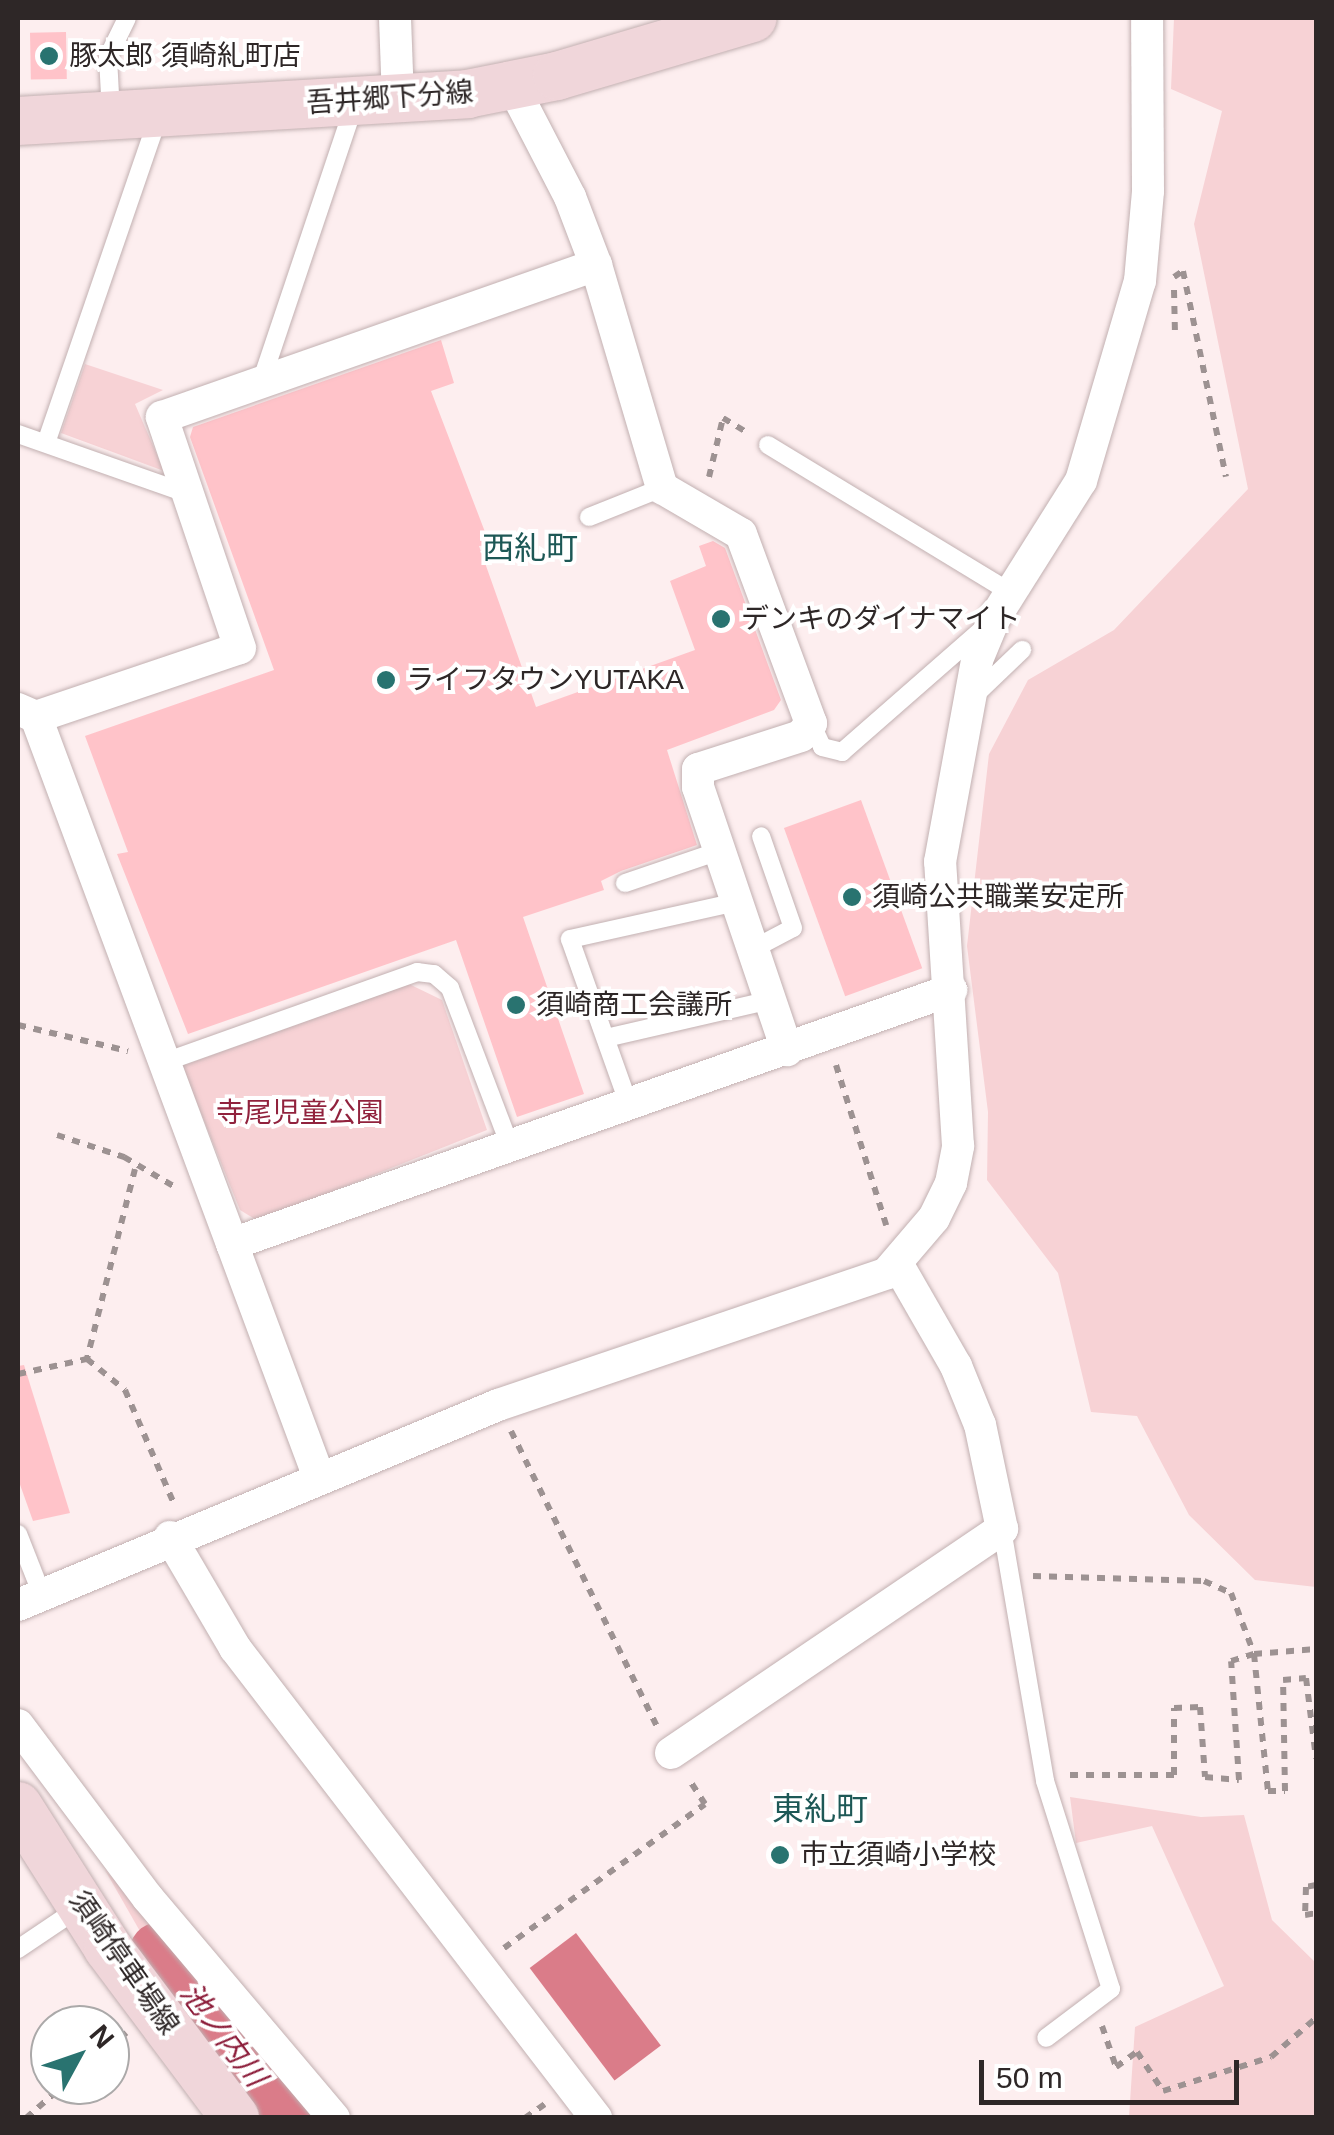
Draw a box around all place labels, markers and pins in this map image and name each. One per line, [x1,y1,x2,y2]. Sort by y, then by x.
place label: 豚太郎 須崎糺町店 [69,39,301,73]
marker: 豚太郎 須崎糺町店 [38,45,60,67]
place label: デンキのダイナマイト [741,602,1021,636]
marker: デンキのダイナマイト [710,608,732,630]
place label: ライフタウンYUTAKA [406,663,684,697]
marker: ライフタウンYUTAKA [375,669,397,691]
place label: 須崎公共職業安定所 [872,880,1124,914]
marker: 須崎公共職業安定所 [841,886,863,908]
place label: 須崎商工会議所 [536,988,732,1022]
marker: 須崎商工会議所 [505,994,527,1016]
place label: 市立須崎小学校 [800,1838,996,1872]
marker: 市立須崎小学校 [769,1844,791,1866]

